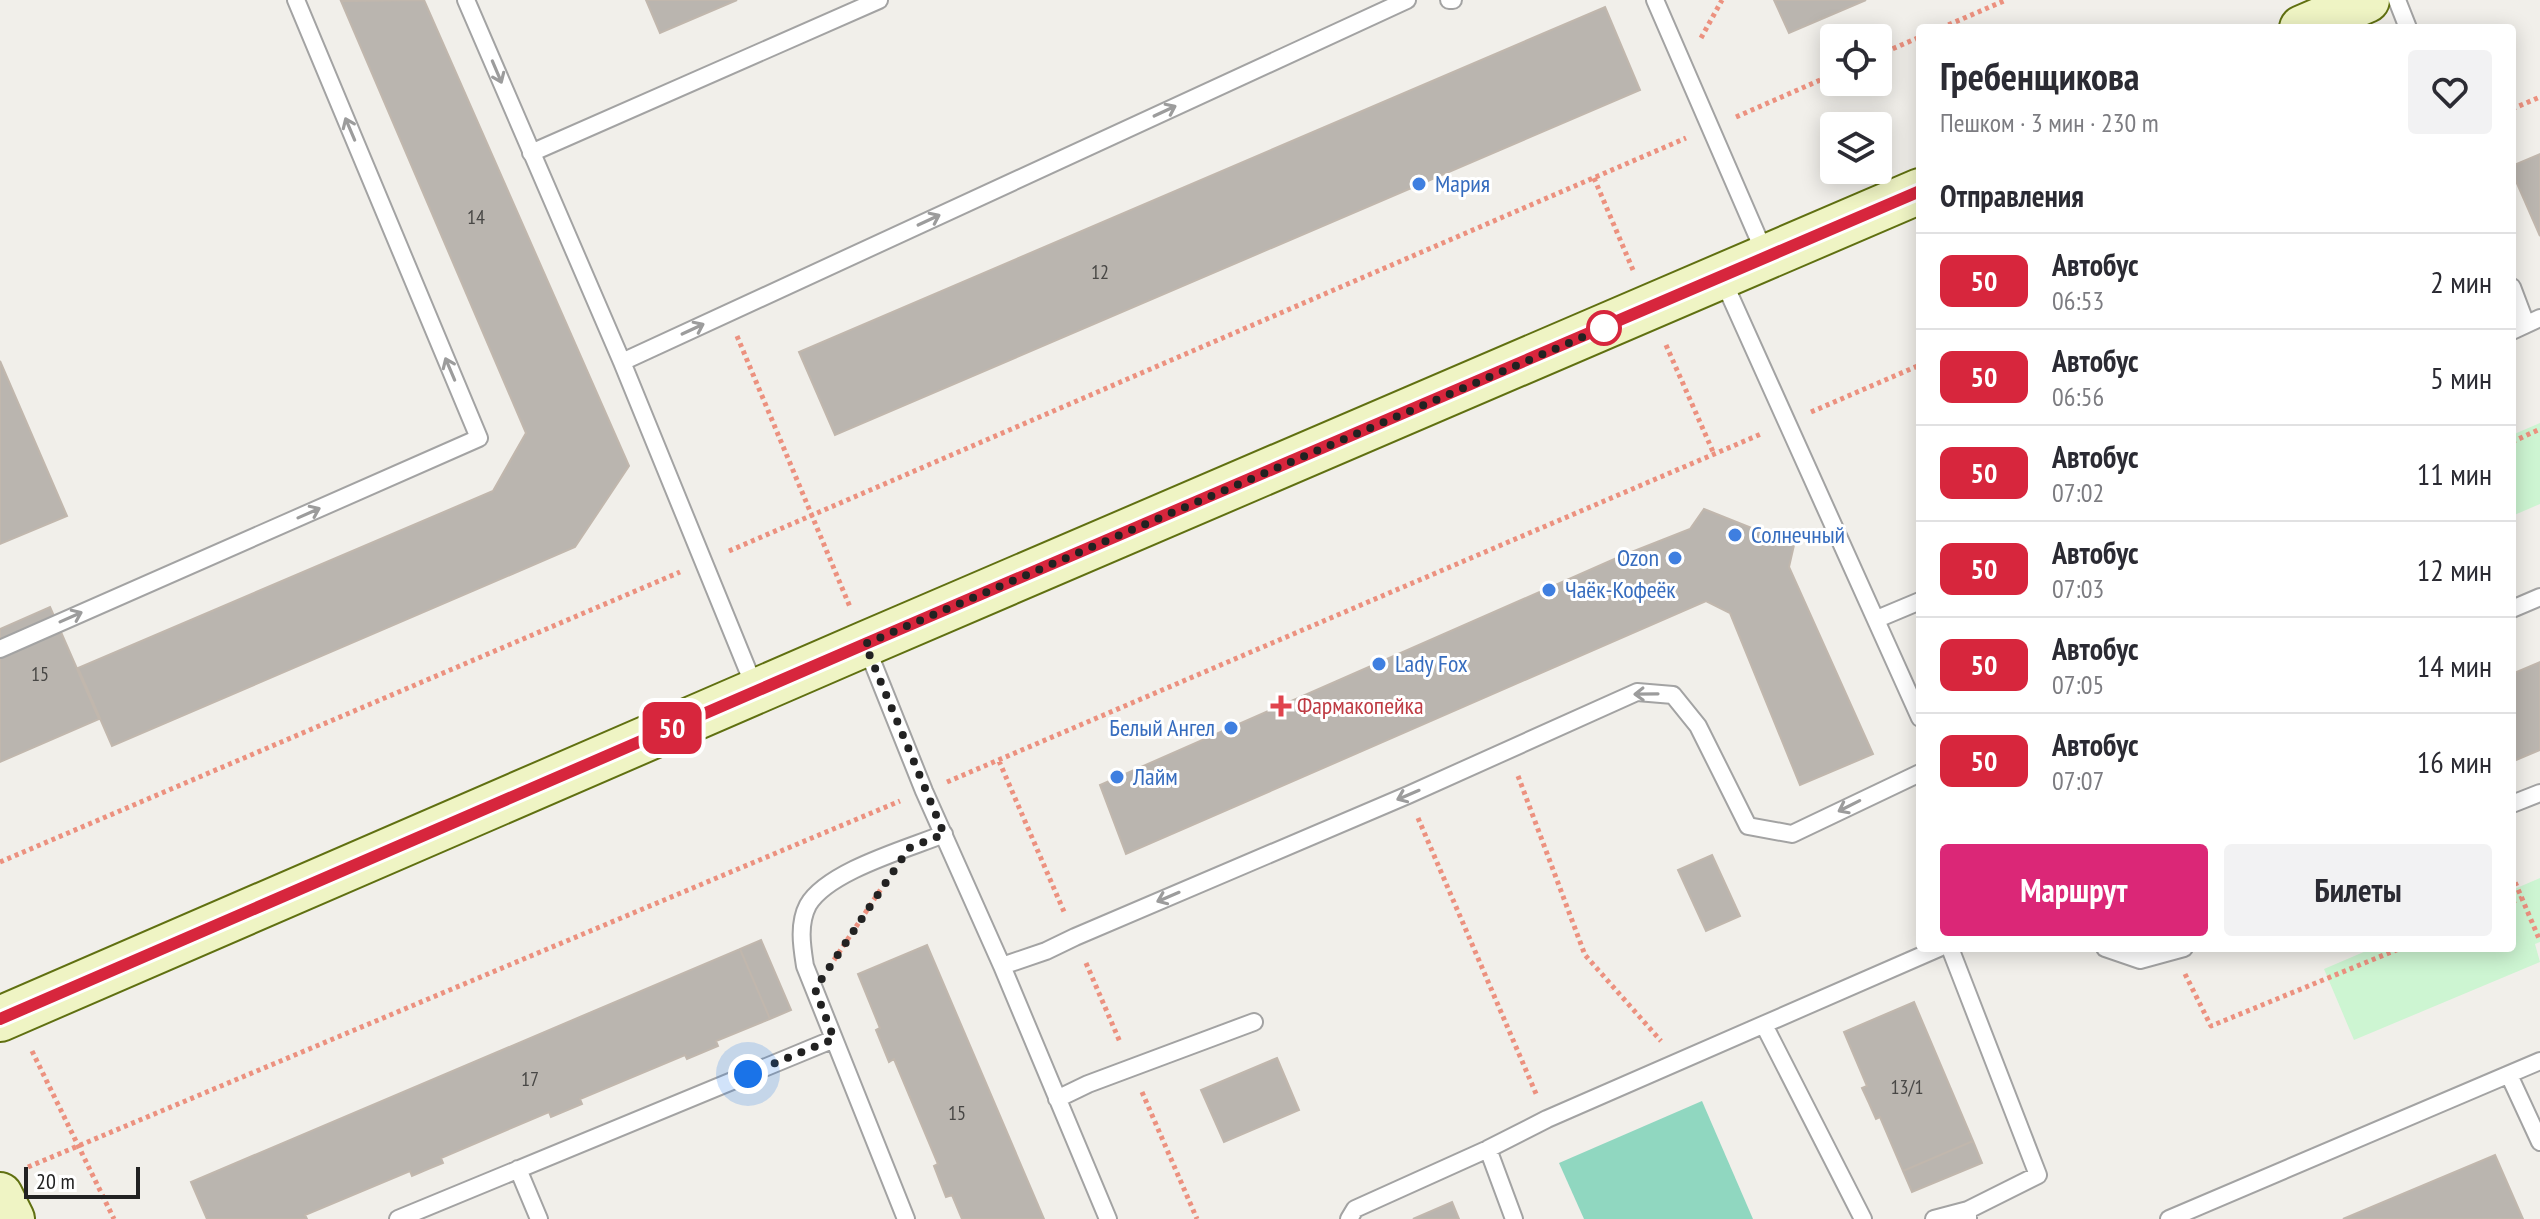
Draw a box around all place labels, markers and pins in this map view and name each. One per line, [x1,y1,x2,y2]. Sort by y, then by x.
place label: Мария [1435,168,1490,199]
marker: Мария [1410,175,1428,193]
unlabelled marker [1587,311,1621,345]
place label: Солнечный [1751,519,1845,550]
marker: Солнечный [1726,526,1744,544]
place label: Ozon [1617,542,1659,573]
marker: Ozon [1666,549,1684,567]
place label: Чаёк-Кофеёк [1565,574,1676,605]
marker: Чаёк-Кофеёк [1540,581,1558,599]
place label: Lady Fox [1395,648,1468,679]
marker: Lady Fox [1370,655,1388,673]
place label: Фармакопейка [1297,690,1423,721]
marker: Фармакопейка [1272,697,1290,715]
place label: Белый Ангел [1109,712,1215,743]
marker: Белый Ангел [1222,719,1240,737]
place label: Лайм [1132,761,1178,792]
marker: Лайм [1108,768,1126,786]

